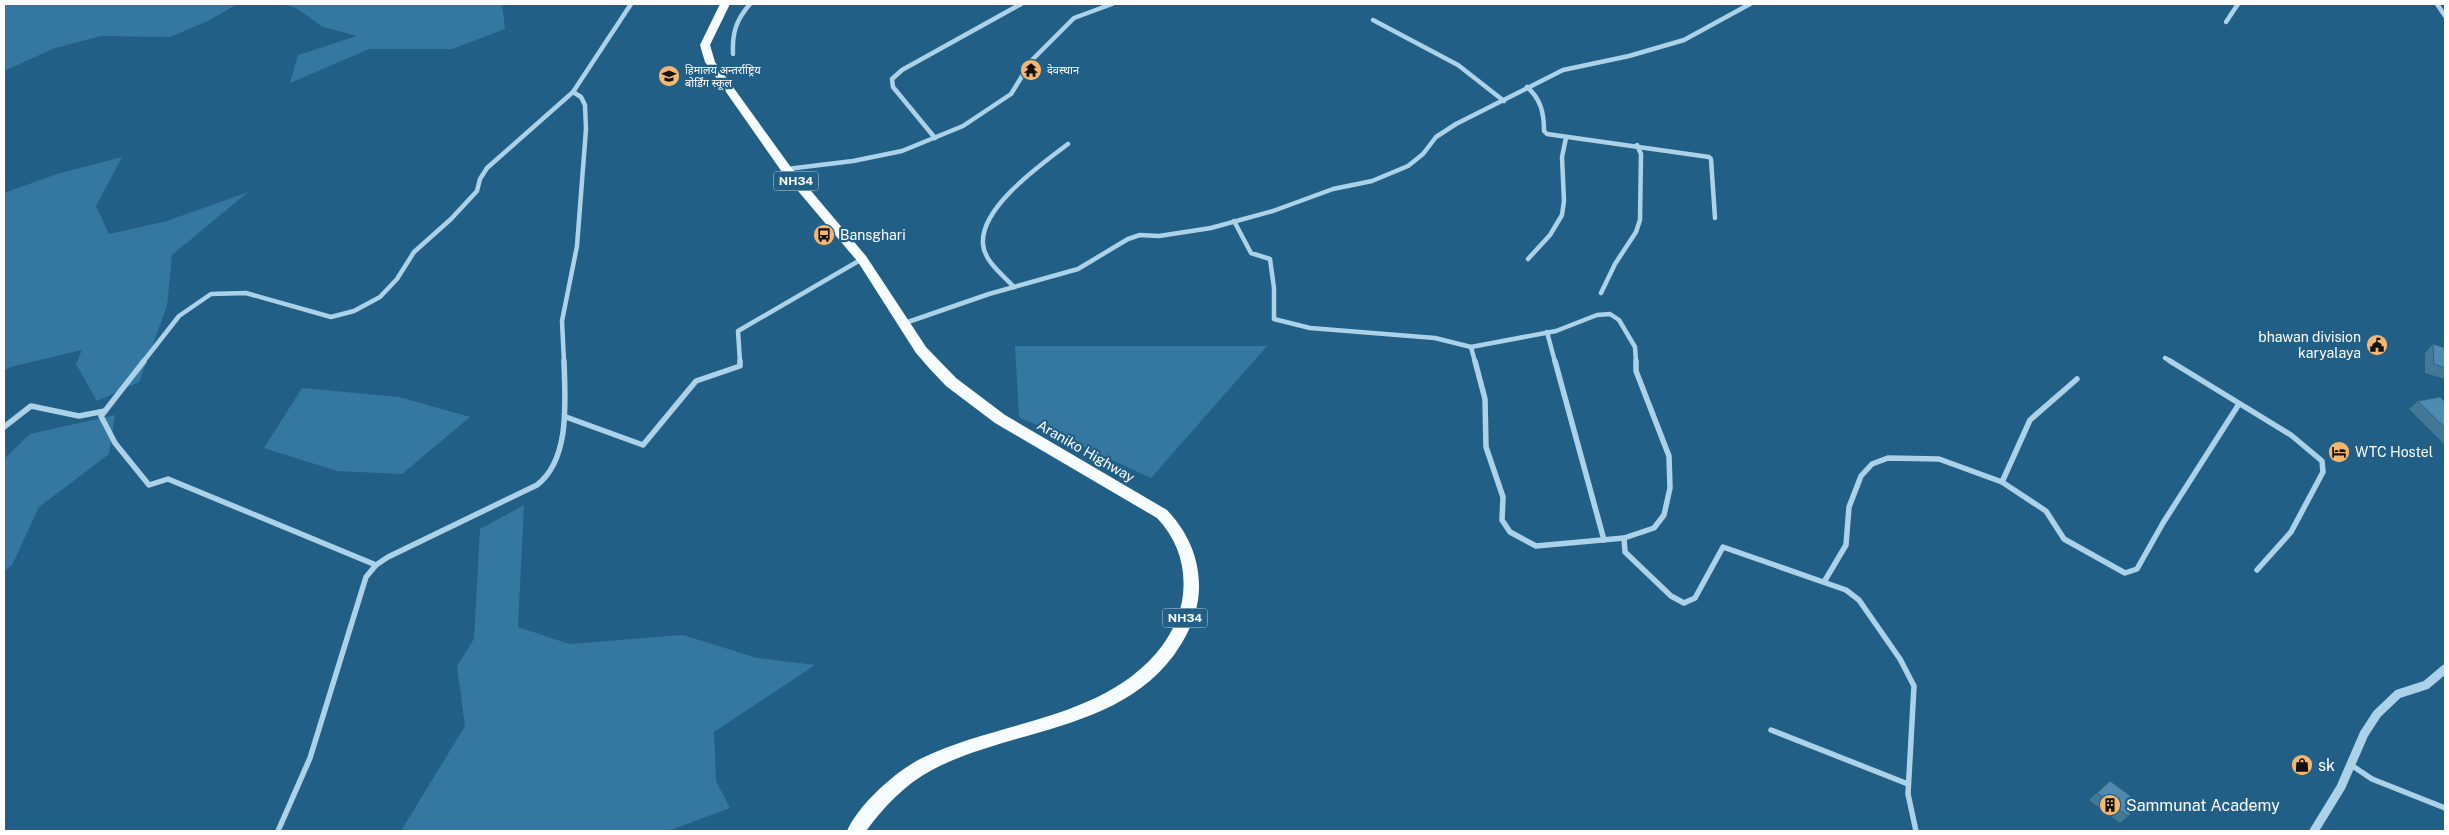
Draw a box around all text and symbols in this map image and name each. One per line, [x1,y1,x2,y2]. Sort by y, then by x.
temple icon: देवस्थान [1019,58,1043,82]
school or university icon: हिमालय अन्तर्राष्ट्रिय बोर्डिंग स्कूल [657,64,681,88]
place label: हिमालय अन्तर्राष्ट्रिय बोर्डिंग स्कूल [685,64,761,91]
place label: देवस्थान [1047,64,1080,76]
road number: NH34 [774,172,818,190]
bus stop icon: Bansghari [812,223,836,247]
place label: Bansghari [840,227,906,243]
place label: bhawan division karyalaya [2258,329,2361,361]
public building icon: bhawan division karyalaya [2365,333,2389,357]
street label: Araniko Highway [1034,417,1138,486]
hotel icon: WTC Hostel [2327,440,2351,464]
place label: WTC Hostel [2355,444,2433,460]
road number: NH34 [1162,608,1208,628]
shop icon: sk [2290,753,2314,777]
place label: sk [2318,756,2335,775]
building icon: Sammunat Academy [2098,793,2122,817]
place label: Sammunat Academy [2126,796,2280,815]

